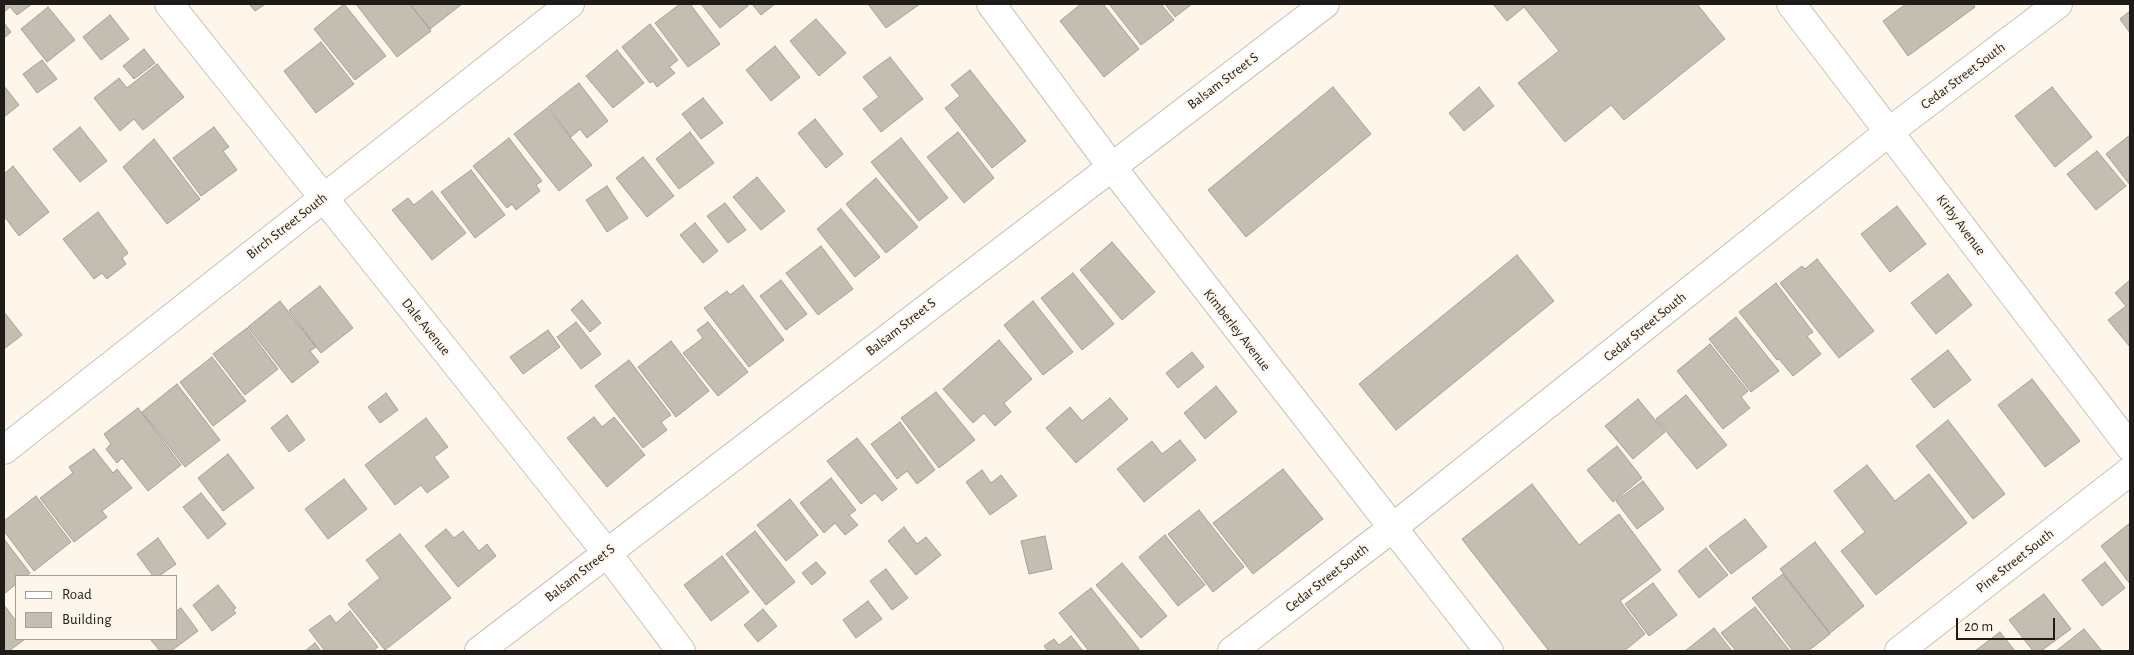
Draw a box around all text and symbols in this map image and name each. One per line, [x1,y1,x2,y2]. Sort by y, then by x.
street label: Cedar Street South [1918,39,2008,113]
street label: Balsam Street S [1184,49,1262,113]
street label: Birch Street South [243,189,331,263]
street label: Kirby Avenue [1933,191,1989,259]
street label: Kimberley Avenue [1200,286,1274,374]
street label: Cedar Street South [1600,289,1690,365]
street label: Balsam Street S [863,294,939,360]
street label: Dale Avenue [398,295,454,359]
street label: Pine Street South [1973,525,2057,597]
street label: Balsam Street S [542,540,618,606]
street label: Cedar Street South [1282,540,1372,616]
legend [15,575,178,640]
text: Road [62,587,92,602]
scale bar [1959,608,2058,640]
text: Building [62,612,112,627]
text: 20 m [1964,619,1993,634]

